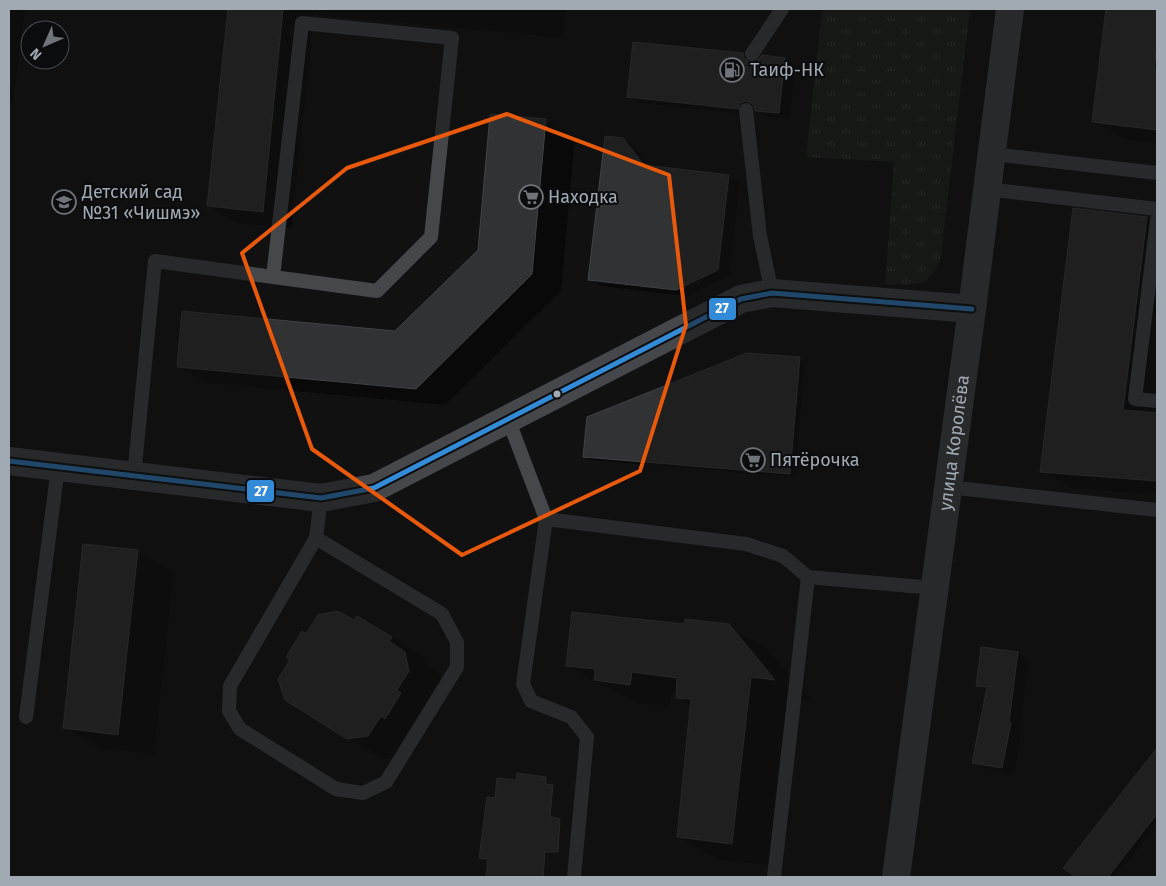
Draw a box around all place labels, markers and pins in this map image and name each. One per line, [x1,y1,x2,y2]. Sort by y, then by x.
fuel station icon: Таиф-НК [719,57,745,83]
place label: Таиф-НК [750,59,824,81]
place label: Детский сад №31 «Чишмэ» [81,181,200,224]
supermarket icon: Находка [518,184,544,210]
place label: Находка [548,186,618,208]
school or university icon: Детский сад №31 «Чишмэ» [51,189,77,215]
unlabelled marker [552,389,562,399]
supermarket icon: Пятёрочка [740,447,766,473]
place label: Пятёрочка [770,449,860,471]

